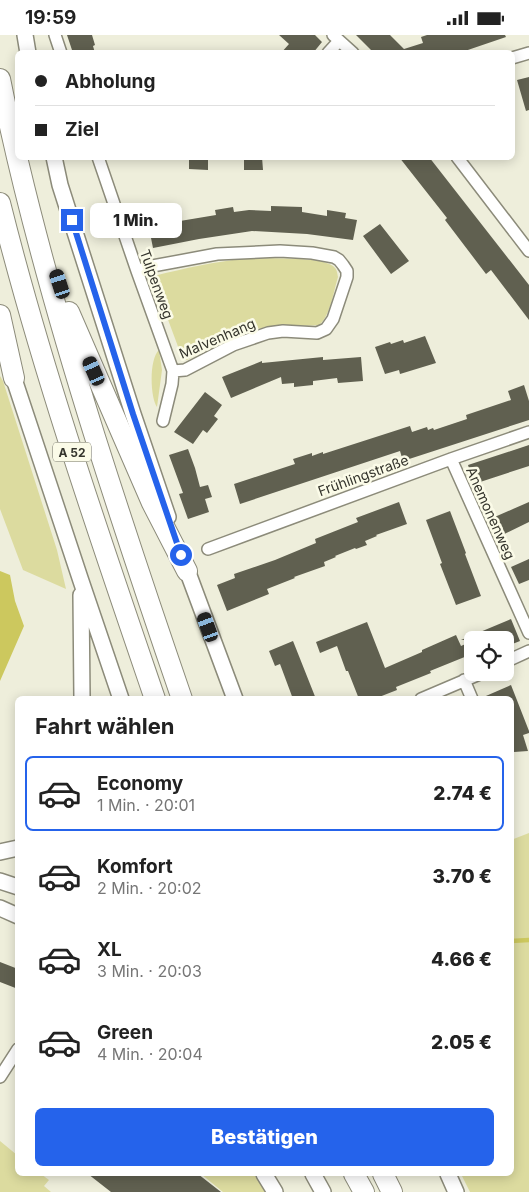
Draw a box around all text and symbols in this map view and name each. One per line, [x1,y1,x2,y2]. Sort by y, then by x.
text: 19:59 [25,6,76,29]
text: Abholung [65,70,155,93]
text: Ziel [65,118,99,141]
callout: 1 Min. [90,203,182,237]
route end [61,209,83,231]
text: 1 Min. [113,210,159,230]
street label: Tulpenweg [137,247,177,321]
car [48,267,71,301]
street label: Malvenhang [176,314,258,362]
car [81,354,106,388]
road number: A 52 [53,443,91,462]
street label: Frühlingstraße [315,451,411,499]
street label: Anemonenweg [463,464,519,562]
route start [170,544,192,566]
car [195,610,220,644]
map controls [464,631,514,681]
button: locate [464,631,514,681]
text: Fahrt wählen [35,713,175,739]
icon: car [37,771,82,816]
text: Economy [97,772,183,795]
text: 2.74 € [433,782,492,805]
text: 1 Min. · 20:01 [97,795,195,815]
icon: car [37,854,82,899]
text: Komfort [97,855,173,878]
text: 3.70 € [432,865,492,888]
text: 2 Min. · 20:02 [97,878,202,898]
icon: car [37,937,82,982]
text: XL [97,938,122,961]
text: 4.66 € [431,948,492,971]
text: 3 Min. · 20:03 [97,961,202,981]
icon: car [37,1020,82,1065]
text: Green [97,1021,153,1044]
text: 2.05 € [431,1031,492,1054]
text: 4 Min. · 20:04 [97,1044,203,1064]
button: Bestätigen [35,1108,494,1166]

